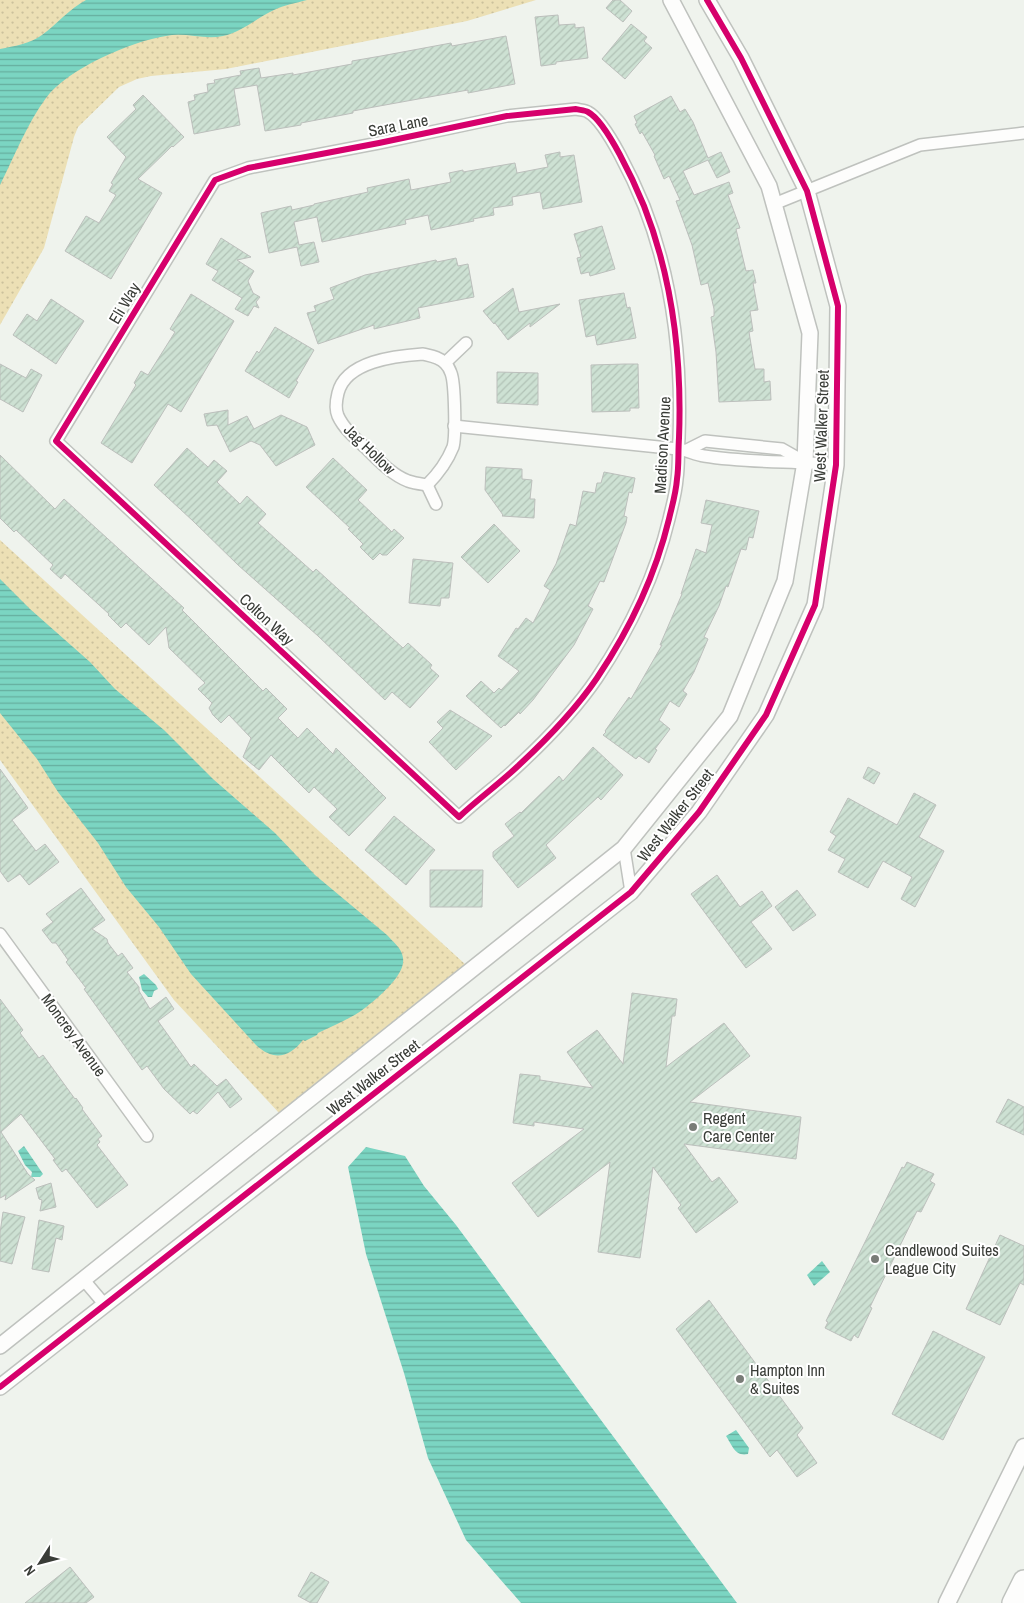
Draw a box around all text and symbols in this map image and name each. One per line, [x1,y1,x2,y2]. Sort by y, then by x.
street label: Sara Lane [366,108,430,142]
street label: Eli Way [103,278,145,328]
street label: West Walker Street [808,369,834,483]
street label: Madison Avenue [648,396,676,494]
street label: Jag Hollow [339,419,401,480]
street label: Colton Way [235,588,299,650]
street label: West Walker Street [632,764,718,866]
street label: Moncrey Avenue [36,989,112,1081]
street label: West Walker Street [322,1034,424,1120]
place label: Regent Care Center [703,1107,775,1147]
marker: Regent Care Center [687,1121,699,1133]
place label: Candlewood Suites League City [885,1239,999,1279]
marker: Candlewood Suites League City [869,1253,881,1265]
place label: Hampton Inn & Suites [750,1359,825,1399]
marker: Hampton Inn & Suites [734,1373,746,1385]
north arrow [15,1538,65,1588]
text: N [20,1562,39,1579]

